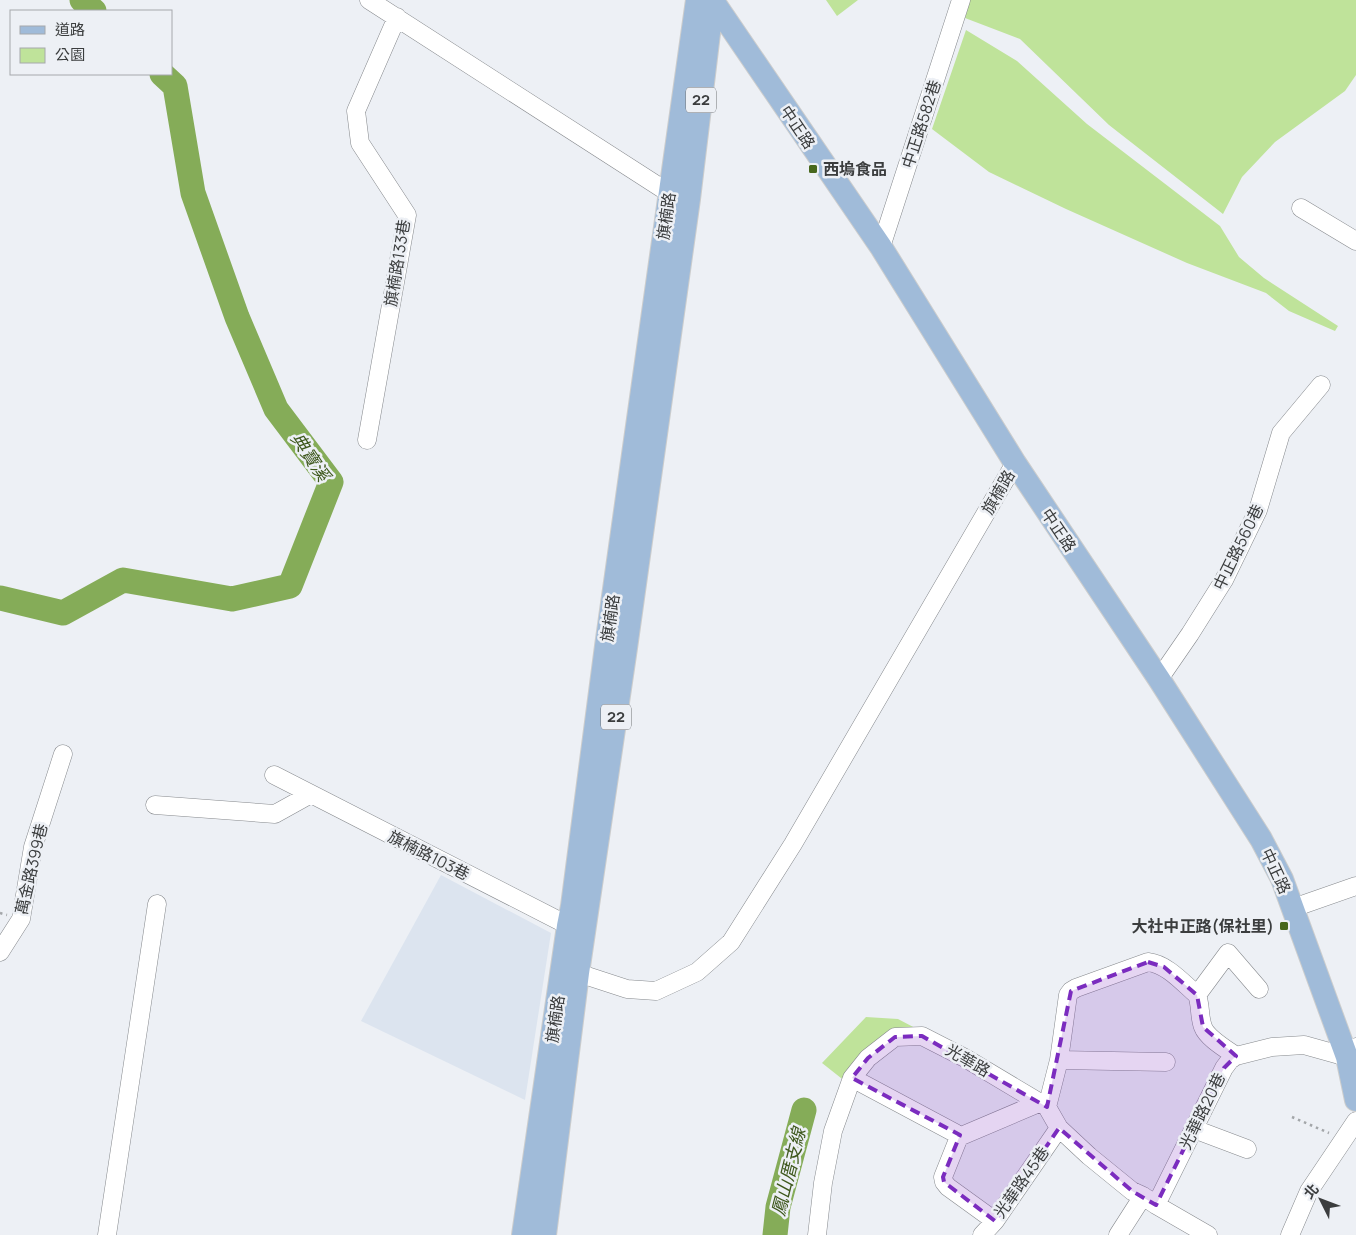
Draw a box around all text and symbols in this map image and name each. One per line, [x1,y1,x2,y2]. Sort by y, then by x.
legend [10,10,172,75]
text: 道路 [55,19,85,40]
text: 公園 [55,44,85,65]
street label: 中正路582巷 [896,77,946,171]
road number: 22 [686,88,716,112]
street label: 中正路 [775,101,821,153]
place label: 西塢食品 [823,158,887,180]
marker: 西塢食品 [807,163,819,175]
street label: 旗楠路 [652,191,680,241]
street label: 旗楠路133巷 [379,218,415,308]
water label: 典寶溪 [286,427,338,488]
street label: 旗楠路 [976,466,1020,518]
street label: 中正路560巷 [1208,500,1268,594]
street label: 中正路 [1036,504,1082,556]
street label: 旗楠路 [596,593,624,643]
road number: 22 [601,704,631,730]
street label: 萬金路399巷 [10,821,52,917]
street label: 旗楠路103巷 [384,825,474,885]
street label: 中正路 [1256,845,1296,897]
place label: 大社中正路(保社里) [1132,915,1274,937]
marker: 大社中正路(保社里) [1278,920,1290,932]
street label: 旗楠路 [541,994,569,1044]
street label: 光華路 [942,1038,994,1082]
street label: 光華路20巷 [1174,1069,1230,1153]
water label: 鳳山厝支線 [765,1123,811,1218]
street label: 光華路45巷 [988,1142,1054,1222]
north arrow [1296,1175,1346,1225]
text: 北 [1299,1179,1323,1203]

